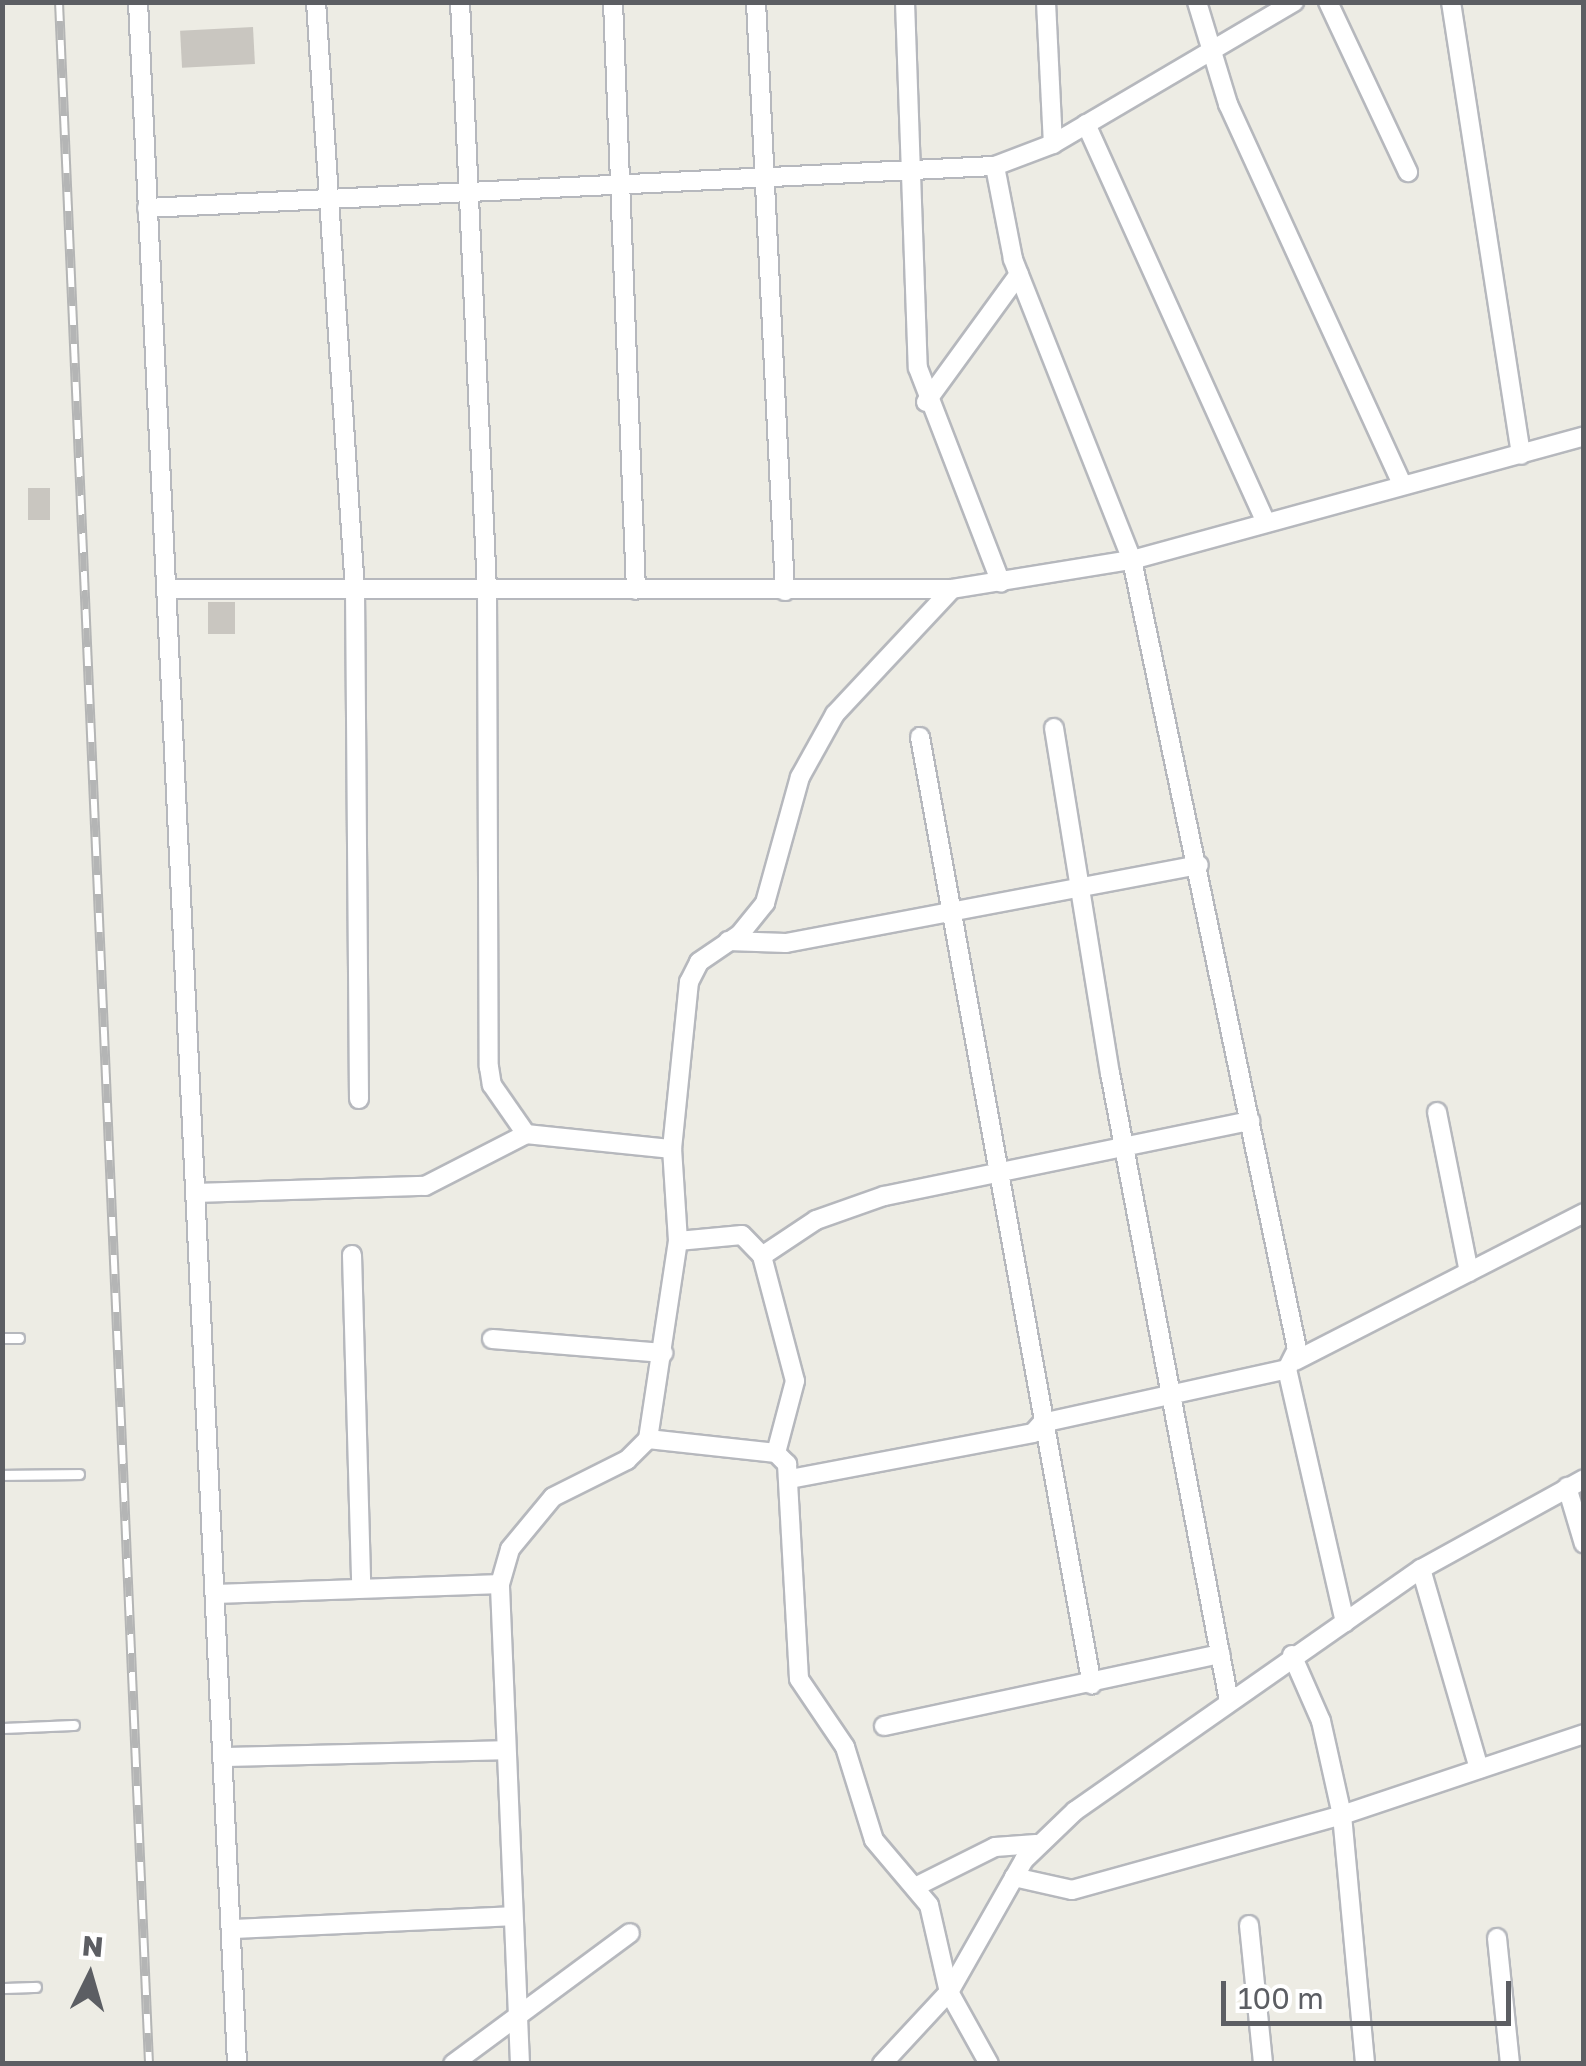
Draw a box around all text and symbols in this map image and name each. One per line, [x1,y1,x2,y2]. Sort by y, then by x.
north arrow [40,1926,140,2026]
text: N [81,1928,105,1963]
scale bar [1226,1961,1516,2023]
text: 100 m [1238,1980,1324,2016]

